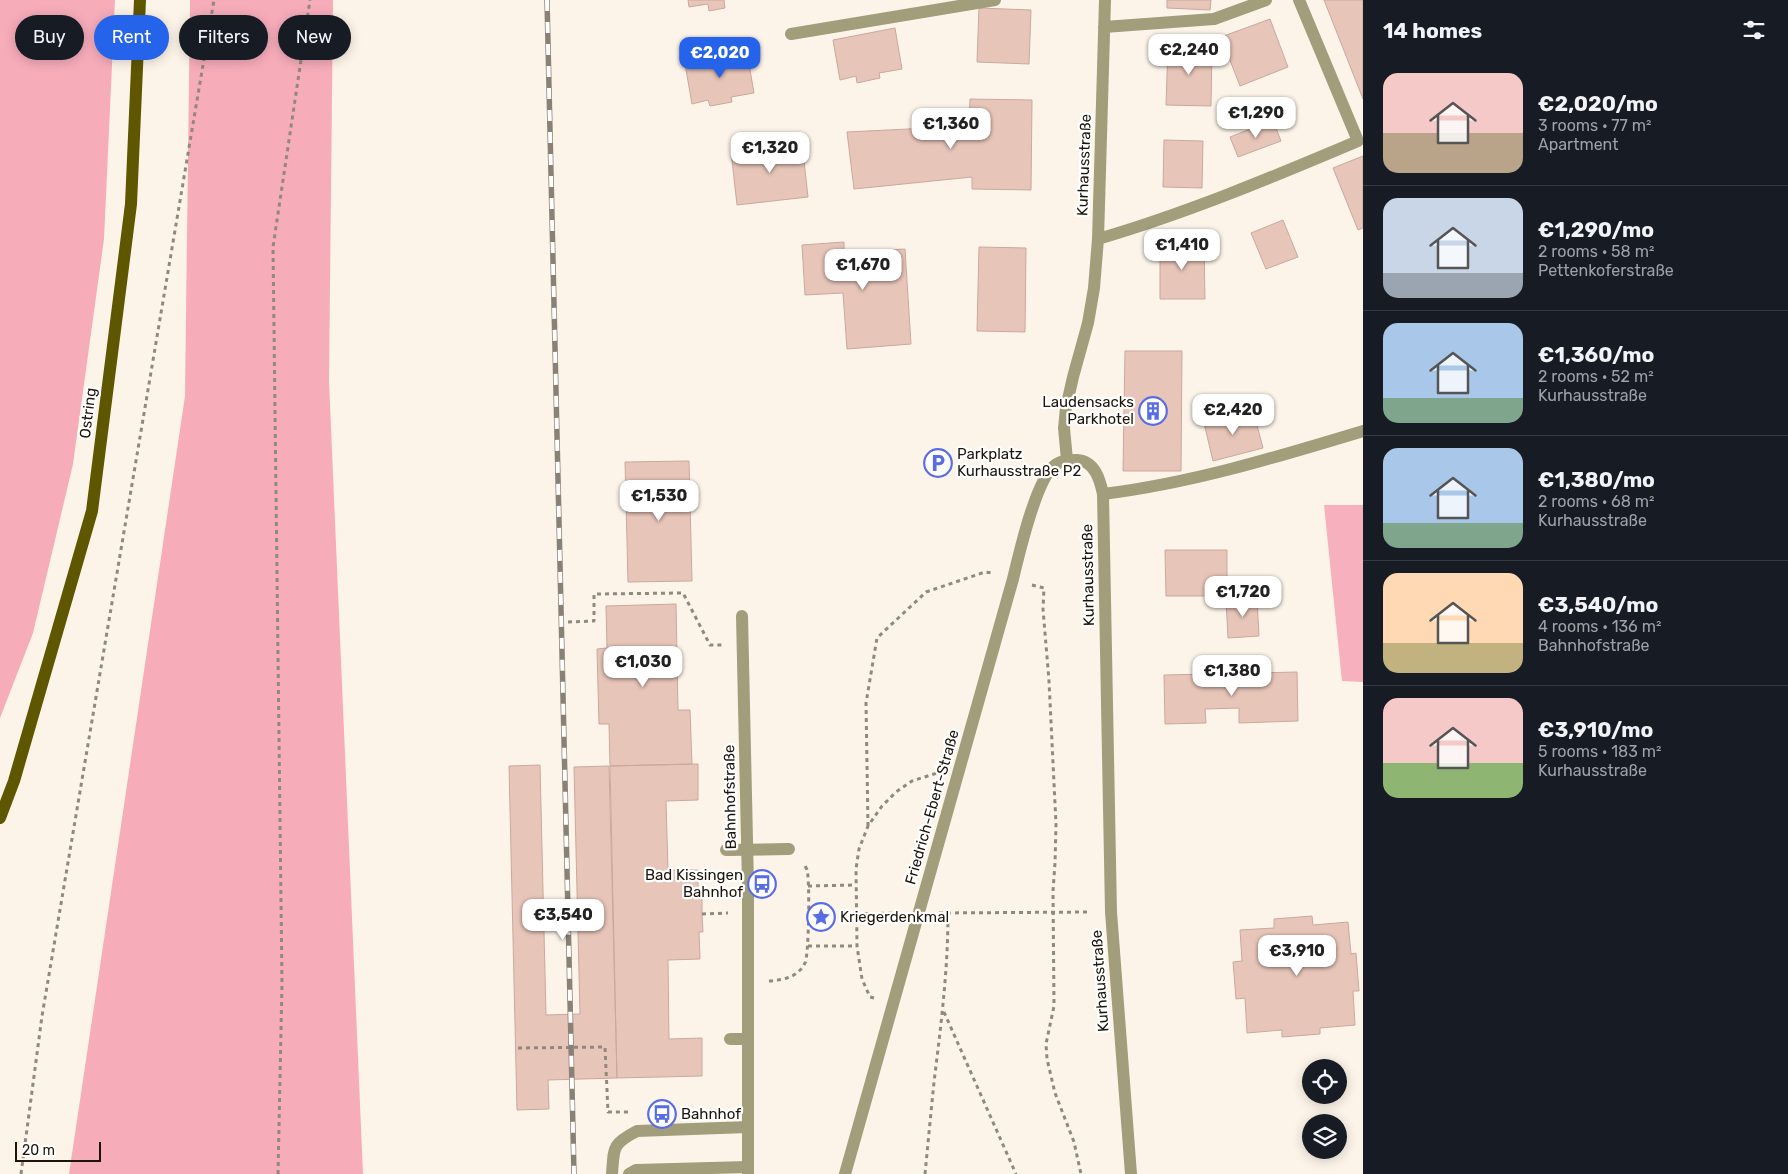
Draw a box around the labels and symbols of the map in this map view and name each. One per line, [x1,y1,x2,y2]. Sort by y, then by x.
pin: €2,240 [1148,34,1230,76]
pin: €2,020 [679,36,761,79]
pin: €1,290 [1215,96,1297,139]
pin: €1,360 [910,108,992,150]
street label: Kurhausstraße [1073,114,1095,216]
pin: €1,320 [729,132,811,174]
pin: €1,410 [1141,228,1223,271]
pin: €1,670 [822,248,904,291]
street label: Ostring [76,387,100,439]
place label: Laudensacks Parkhotel [1042,393,1134,428]
pin: €2,420 [1192,394,1274,436]
building icon: Laudensacks Parkhotel [1138,396,1168,426]
place label: Parkplatz Kurhausstraße P2 [957,445,1081,480]
parking icon: Parkplatz Kurhausstraße P2 [923,448,953,478]
pin: €1,530 [618,480,700,522]
street label: Kurhausstraße [1078,524,1098,626]
pin: €1,720 [1202,576,1284,618]
pin: €1,030 [602,646,684,688]
pin: €1,380 [1191,654,1273,697]
street label: Friedrich-Ebert-Straße [901,728,963,886]
street label: Bahnhofstraße [720,745,740,849]
place label: Bad Kissingen Bahnhof [645,866,743,901]
bus stop icon: Bad Kissingen Bahnhof [747,869,777,899]
pin: €3,540 [522,898,604,941]
place icon: Kriegerdenkmal [806,902,836,932]
place label: Kriegerdenkmal [840,908,949,926]
street label: Kurhausstraße [1087,929,1113,1033]
pin: €3,910 [1256,934,1338,977]
bus stop icon: Bahnhof [647,1099,677,1129]
place label: Bahnhof [681,1105,741,1123]
scale bar [15,1139,101,1162]

